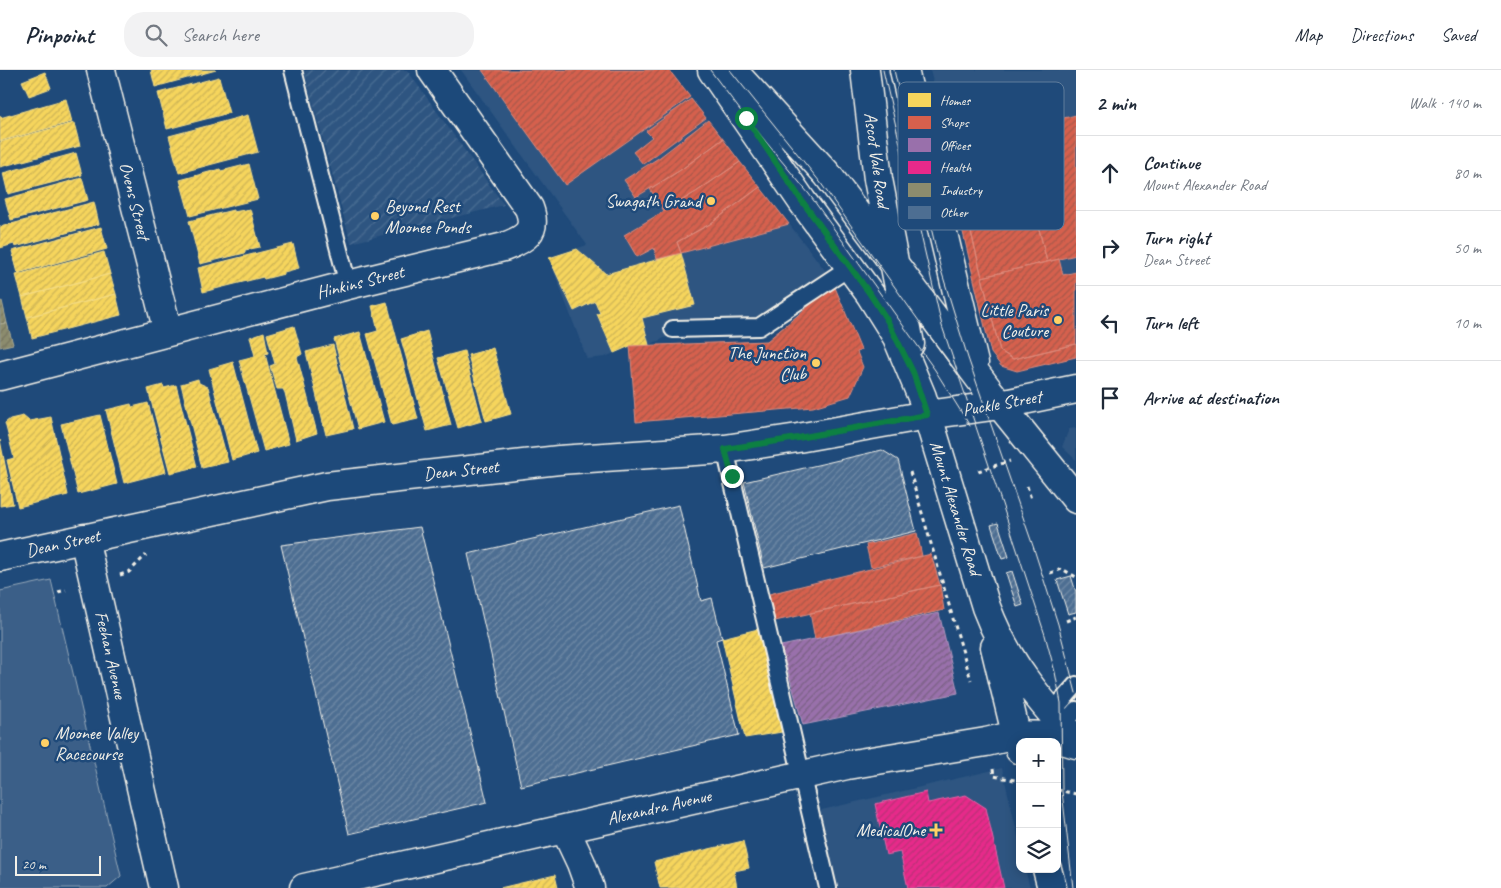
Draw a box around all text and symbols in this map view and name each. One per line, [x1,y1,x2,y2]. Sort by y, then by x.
search box [124,12,474,57]
text: Pinpoint [25,20,94,50]
icon: search [142,21,170,49]
text: Search here [182,23,259,47]
text: Map [1295,24,1322,46]
text: Directions [1350,24,1413,46]
text: Saved [1441,24,1476,46]
legend [898,82,1064,230]
text: 2 min [1096,90,1136,116]
text: Homes [940,92,971,109]
text: Walk · 140 m [1409,93,1481,113]
route start [735,107,758,130]
street label: Ascot Vale Road [859,111,895,212]
text: Shops [940,114,970,131]
text: Offices [940,137,972,154]
text: Continue [1143,151,1200,175]
text: Health [940,159,972,176]
icon: ahead [1096,159,1124,187]
street label: Ovens Street [115,160,156,245]
text: 80 m [1454,163,1481,183]
text: Mount Alexander Road [1143,175,1267,195]
text: Industry [940,182,983,199]
place label: Swagath Grand [606,190,704,212]
place label: Beyond Rest Moonee Ponds [385,195,472,238]
marker: Swagath Grand [705,195,717,207]
text: Other [940,204,969,221]
marker: Beyond Rest Moonee Ponds [369,210,381,222]
text: Turn right [1143,226,1210,250]
icon: right [1096,234,1124,262]
text: 50 m [1454,238,1481,258]
text: Dean Street [1143,250,1210,270]
street label: Hinkins Street [314,260,408,303]
place label: Little Paris Couture [981,299,1050,342]
icon: left [1096,309,1124,337]
text: Turn left [1143,311,1198,335]
text: 10 m [1454,313,1481,333]
marker: Little Paris Couture [1052,314,1064,326]
place label: The Junction Club [728,342,807,385]
marker: The Junction Club [810,357,822,369]
icon: arrive [1096,384,1124,412]
street label: Puckle Street [961,385,1046,421]
text: Arrive at destination [1143,386,1279,410]
street label: Mount Alexander Road [925,438,988,580]
street label: Dean Street [423,455,501,485]
route end [721,465,744,488]
street label: Dean Street [24,524,104,562]
street label: Feehan Avenue [90,609,132,702]
place label: Moonee Valley Racecourse [55,722,140,765]
marker: Moonee Valley Racecourse [39,737,51,749]
map controls [1016,738,1061,873]
button: + [1016,738,1061,783]
button: − [1016,783,1061,828]
street label: Alexandra Avenue [605,784,714,830]
place label: MedicalOne [856,819,926,841]
marker: MedicalOne [929,823,943,837]
button: layers [1016,828,1061,873]
scale bar [15,853,101,876]
text: 20 m [22,856,46,873]

